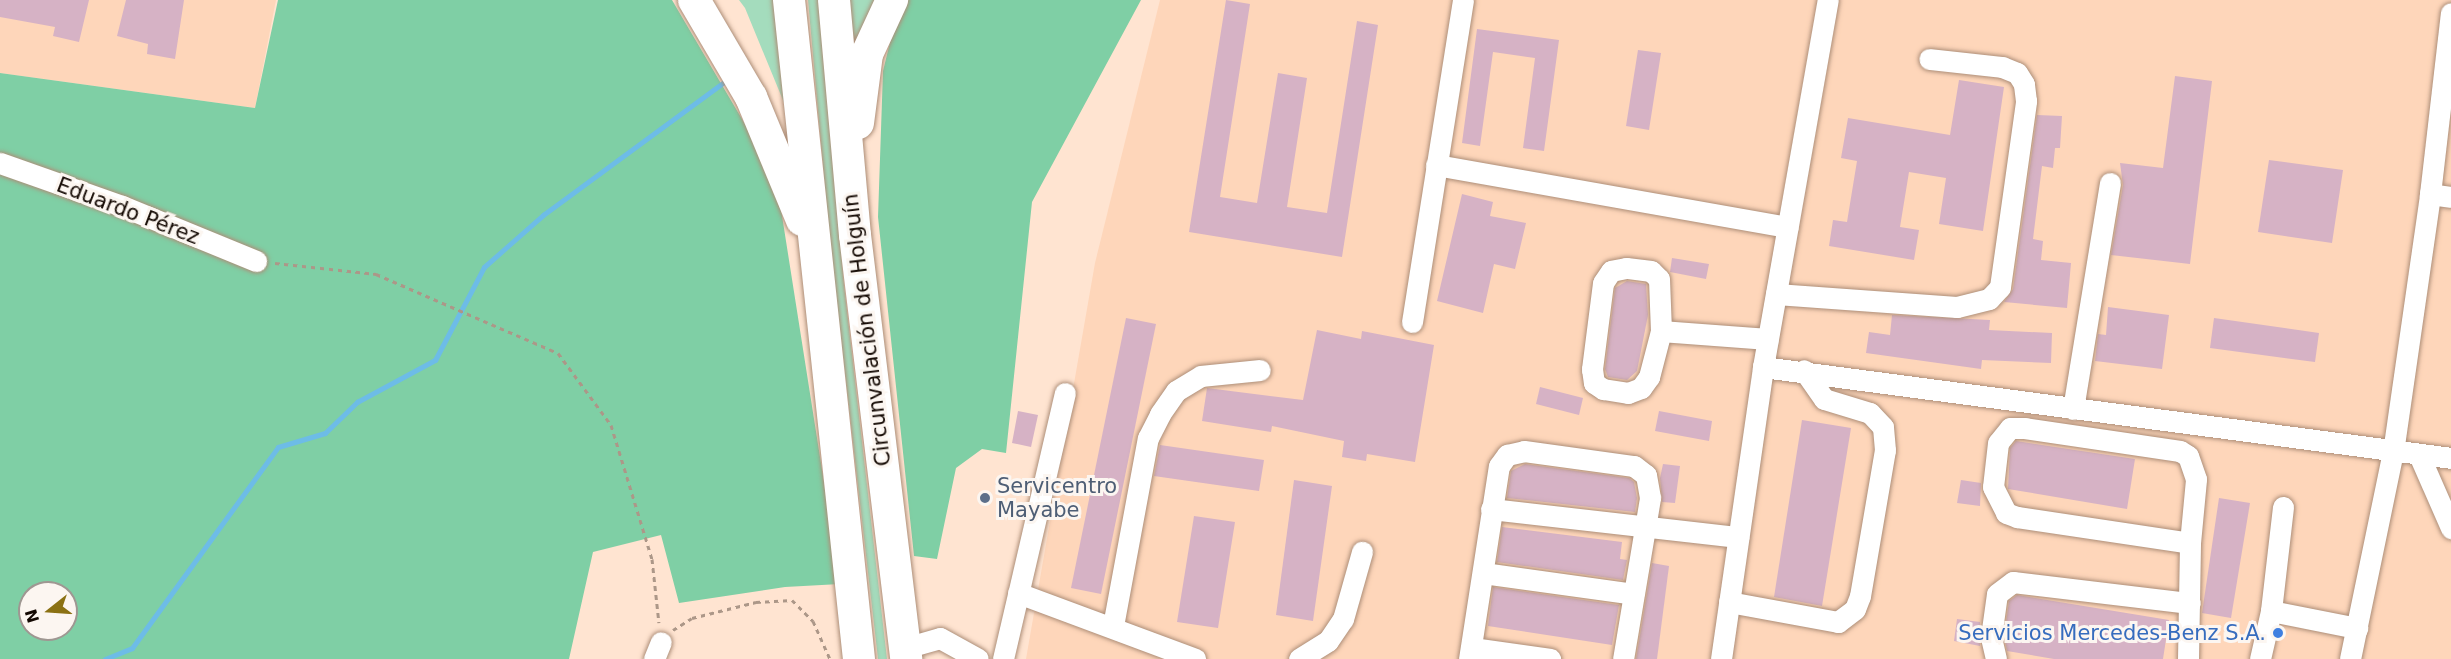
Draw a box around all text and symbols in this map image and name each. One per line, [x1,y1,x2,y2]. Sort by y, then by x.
street label: Eduardo Pérez [53,172,203,250]
street label: Circunvalación de Holguín [838,192,896,468]
place label: Servicentro Mayabe [997,473,1117,523]
marker: Servicentro Mayabe [978,491,992,505]
north arrow [18,581,78,641]
text: N [21,607,43,625]
place label: Servicios Mercedes-Benz S.A. [1958,620,2266,646]
marker: Servicios Mercedes-Benz S.A. [2271,626,2285,640]

